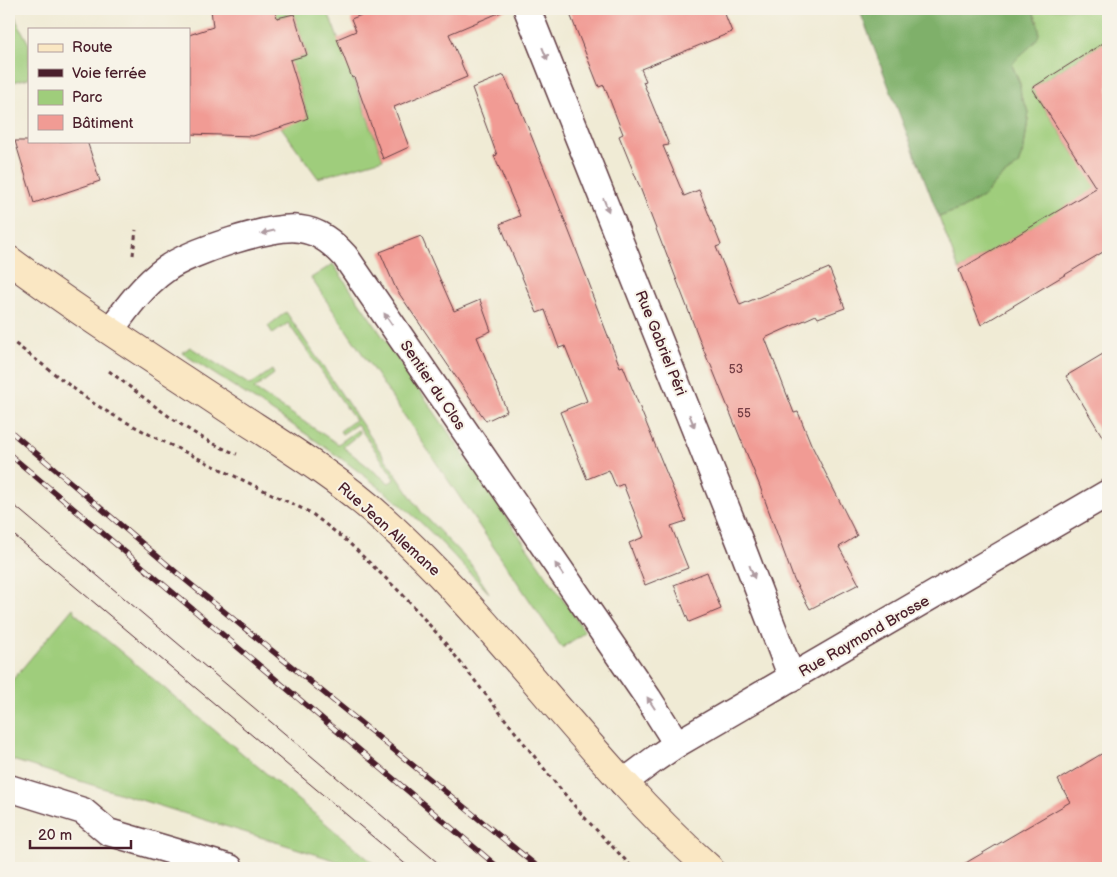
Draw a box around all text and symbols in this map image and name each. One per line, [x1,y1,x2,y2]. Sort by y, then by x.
legend [28,28,190,142]
text: Route [72,38,113,57]
one-way arrow [542,47,550,61]
text: Voie ferrée [72,64,147,83]
text: Parc [72,88,102,107]
text: Bâtiment [72,114,134,133]
one-way arrow [602,198,610,212]
one-way arrow [261,228,276,236]
street label: Rue Gabriel Péri [631,288,690,399]
one-way arrow [383,313,393,326]
street label: Sentier du Clos [396,337,470,434]
house number: 53 [729,362,743,377]
house number: 55 [737,406,751,421]
one-way arrow [688,414,696,429]
street label: Rue Jean Allemane [333,478,444,580]
one-way arrow [554,562,564,576]
one-way arrow [748,565,756,580]
street label: Rue Raymond Brosse [796,591,933,682]
one-way arrow [646,696,656,710]
scale bar [30,817,131,849]
text: 20 m [38,826,72,845]

